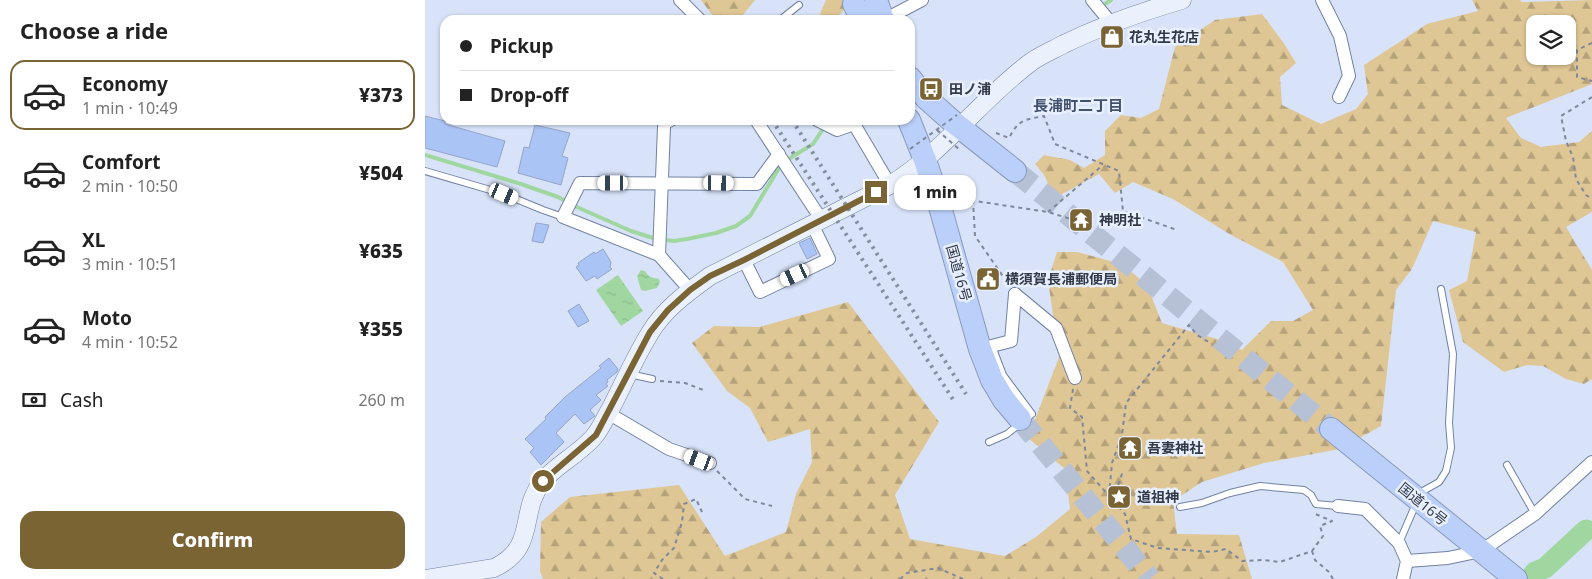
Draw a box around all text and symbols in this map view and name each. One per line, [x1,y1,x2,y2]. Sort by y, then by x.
text: Choose a ride [20,15,168,45]
map controls [1526,15,1576,65]
button: layers [1526,15,1576,65]
shop icon: 花丸生花店 [1099,24,1125,50]
place label: 花丸生花店 [1129,27,1199,46]
text: Pickup [490,33,553,59]
text: Economy [82,71,168,97]
icon: car [22,73,67,118]
bus stop icon: 田ノ浦 [918,76,944,102]
place label: 田ノ浦 [949,79,991,98]
text: ¥373 [359,82,403,108]
text: Drop-off [490,82,569,108]
district label: 長浦町二丁目 [1033,95,1123,115]
text: 1 min · 10:49 [82,97,178,119]
text: Comfort [82,149,161,175]
icon: car [22,151,67,196]
text: ¥504 [359,160,403,186]
callout: 1 min [893,174,976,210]
text: 2 min · 10:50 [82,175,178,197]
car [703,175,734,191]
car [598,176,628,191]
car [487,181,520,207]
route end [865,181,887,203]
text: 1 min [913,181,957,203]
temple icon: 神明社 [1068,207,1094,233]
place label: 神明社 [1099,210,1141,229]
text: XL [82,227,105,253]
icon: car [22,229,67,274]
text: ¥635 [359,238,403,264]
street label: 国道16号 [942,242,977,303]
text: 3 min · 10:51 [82,253,178,275]
car [778,262,811,288]
public building icon: 横須賀長浦郵便局 [975,266,1001,292]
place label: 横須賀長浦郵便局 [1005,269,1117,288]
text: Moto [82,305,132,331]
icon: car [22,307,67,352]
text: ¥355 [359,316,403,342]
text: 4 min · 10:52 [82,331,178,353]
icon: cash [20,386,48,414]
text: Cash [60,387,104,413]
text: 260 m [358,389,405,411]
temple icon: 吾妻神社 [1117,435,1143,461]
place label: 吾妻神社 [1147,438,1203,457]
car [682,448,715,472]
route start [532,470,554,492]
street label: 国道16号 [1395,478,1452,529]
place icon: 道祖神 [1106,484,1132,510]
place label: 道祖神 [1137,487,1179,506]
button: Confirm [20,511,405,569]

